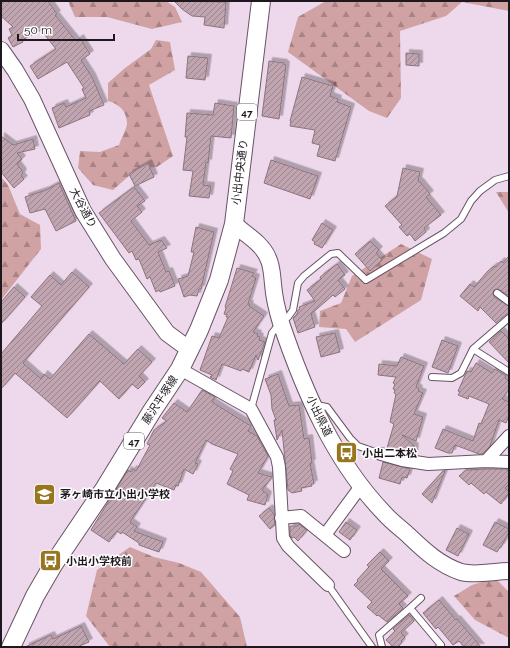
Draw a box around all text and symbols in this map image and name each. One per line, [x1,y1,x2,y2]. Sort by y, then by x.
scale bar [18,16,114,42]
text: 50 m [24,23,52,37]
road number: 47 [237,104,257,120]
street label: 小出中央通り [230,138,250,206]
street label: 大谷通り [67,186,99,230]
street label: 藤沢平塚線 [140,373,180,427]
street label: 小出県道 [304,393,334,439]
road number: 47 [124,433,144,449]
bus stop icon: 小出二本松 [334,440,360,466]
place label: 小出二本松 [362,447,417,460]
school or university icon: 茅ヶ崎市立小出小学校 [31,481,57,507]
place label: 茅ヶ崎市立小出小学校 [60,488,170,501]
bus stop icon: 小出小学校前 [37,548,63,574]
place label: 小出小学校前 [66,555,132,568]

